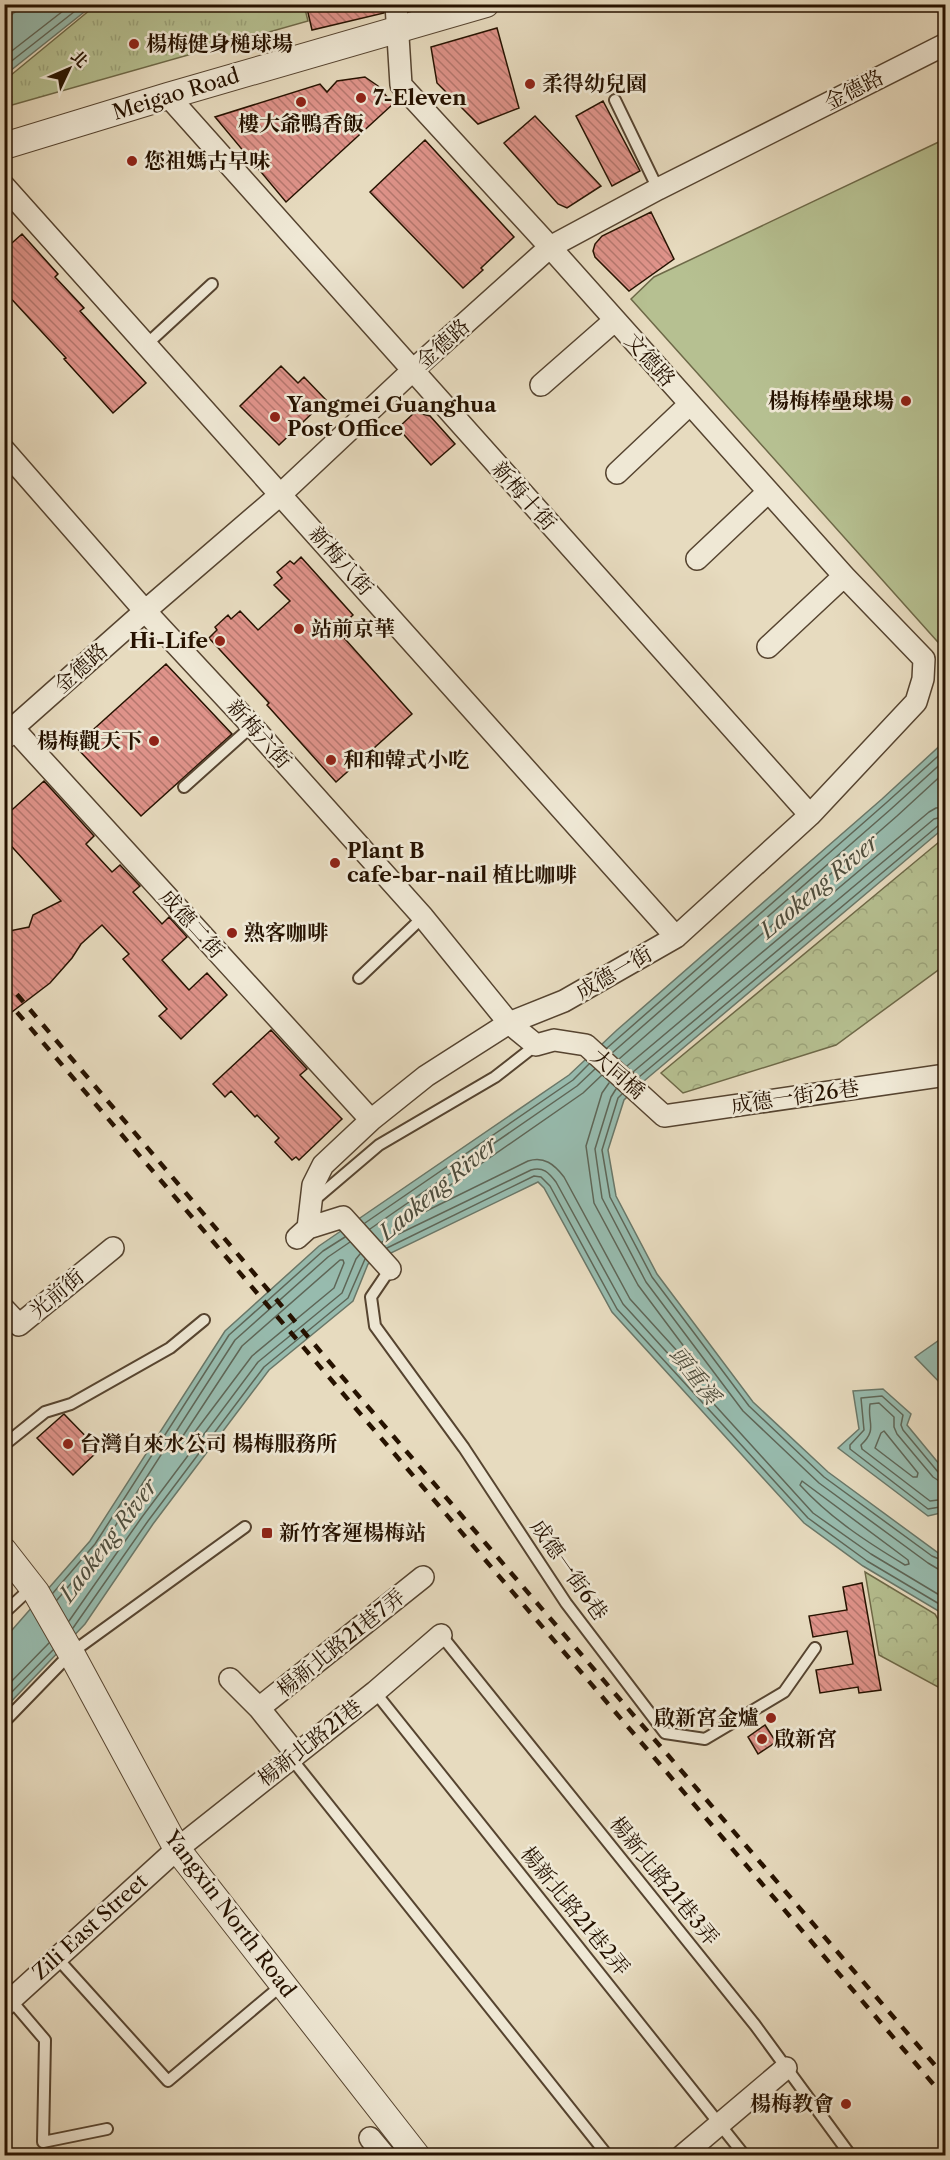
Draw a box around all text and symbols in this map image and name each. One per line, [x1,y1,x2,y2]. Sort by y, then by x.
place label: 楊梅健身槌球場 [146,31,293,56]
marker: 楊梅健身槌球場 [127,37,141,51]
north arrow [39,39,99,99]
text: 北 [67,46,93,71]
street label: Meigao Road [109,62,243,125]
street label: 金德路 [820,64,888,115]
place label: 柔得幼兒園 [542,71,647,96]
marker: 柔得幼兒園 [523,77,537,91]
place label: 7-Eleven [373,85,467,110]
marker: 7-Eleven [354,91,368,105]
marker: 樓大爺鴨香飯 [294,95,308,109]
place label: 樓大爺鴨香飯 [238,111,364,136]
place label: 您祖媽古早味 [144,148,271,173]
marker: 您祖媽古早味 [125,154,139,168]
street label: 金德路 [411,313,474,374]
street label: 文德路 [620,328,681,391]
place label: 楊梅棒壘球場 [768,388,894,413]
place label: Yangmei Guanghua Post Office [286,392,497,441]
marker: 楊梅棒壘球場 [899,394,913,408]
marker: Yangmei Guanghua Post Office [268,410,282,424]
street label: 新梅十街 [487,456,562,535]
street label: 新梅八街 [304,521,379,600]
place label: 站前京華 [311,616,395,641]
marker: 站前京華 [292,622,306,636]
place label: Hi-Life [129,628,208,653]
marker: Hi-Life [213,634,227,648]
street label: 金德路 [49,637,112,698]
street label: 新梅六街 [222,694,297,773]
place label: 楊梅觀天下 [37,728,142,753]
marker: 楊梅觀天下 [147,734,161,748]
place label: 和和韓式小吃 [343,747,469,772]
marker: 和和韓式小吃 [324,753,338,767]
water label: Laokeng River [753,828,886,945]
place label: Plant B cafe-bar-nail 植比咖啡 [347,838,578,887]
marker: Plant B cafe-bar-nail 植比咖啡 [328,856,342,870]
street label: 成德二街 [155,884,230,963]
place label: 熟客咖啡 [244,920,329,945]
marker: 熟客咖啡 [225,926,239,940]
street label: 成德一街 [571,941,656,1004]
street label: 大同橋 [586,1044,650,1104]
street label: 成德一街26巷 [729,1075,861,1118]
water label: Laokeng River [372,1130,505,1247]
street label: 光前街 [25,1264,89,1323]
water label: 頭重溪 [664,1341,727,1411]
place label: 台灣自來水公司 楊梅服務所 [80,1431,337,1456]
marker: 台灣自來水公司 楊梅服務所 [61,1437,75,1451]
water label: Laokeng River [52,1472,164,1609]
street label: 成德一街6巷 [526,1515,613,1625]
place label: 新竹客運楊梅站 [279,1520,426,1545]
marker: 新竹客運楊梅站 [260,1526,274,1540]
street label: 楊新北路21巷7弄 [272,1583,410,1702]
street label: 楊新北路21巷 [252,1694,367,1791]
place label: 啟新宮金爐 [654,1705,759,1730]
marker: 啟新宮金爐 [764,1711,778,1725]
place label: 啟新宮 [774,1726,837,1751]
marker: 啟新宮 [755,1732,769,1746]
street label: 楊新北路21巷3弄 [605,1811,724,1950]
street label: Yangxin North Road [159,1825,301,2002]
street label: 楊新北路21巷2弄 [516,1841,635,1980]
street label: Zili East Street [27,1868,153,1985]
place label: 楊梅教會 [750,2091,834,2116]
marker: 楊梅教會 [839,2097,853,2111]

